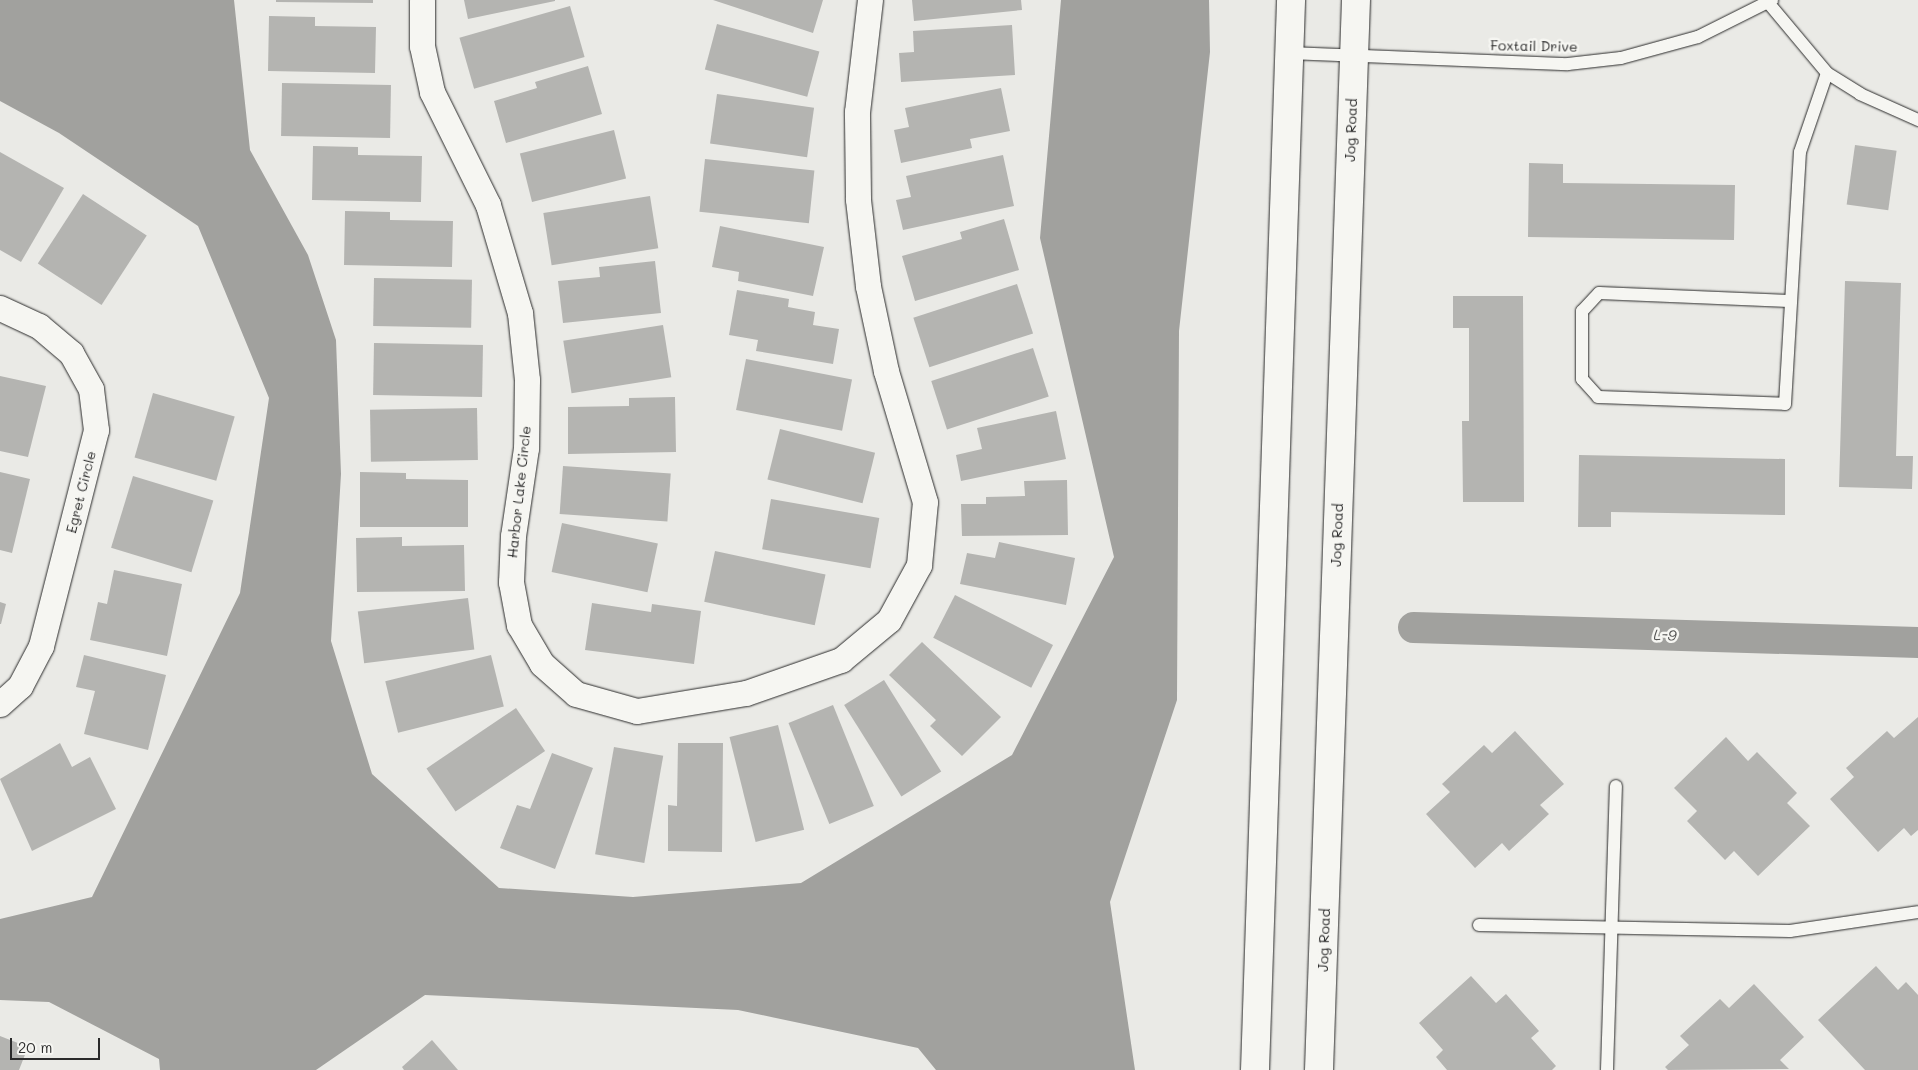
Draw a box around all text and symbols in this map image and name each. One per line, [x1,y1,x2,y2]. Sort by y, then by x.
street label: Foxtail Drive [1490,37,1578,55]
street label: Jog Road [1341,98,1361,162]
street label: Harbor Lake Circle [504,425,534,559]
street label: Egret Circle [63,449,99,535]
street label: Jog Road [1327,503,1347,567]
water label: L-9 [1653,626,1677,644]
street label: Jog Road [1314,908,1334,972]
scale bar [12,1028,102,1060]
text: 20 m [18,1037,52,1057]

